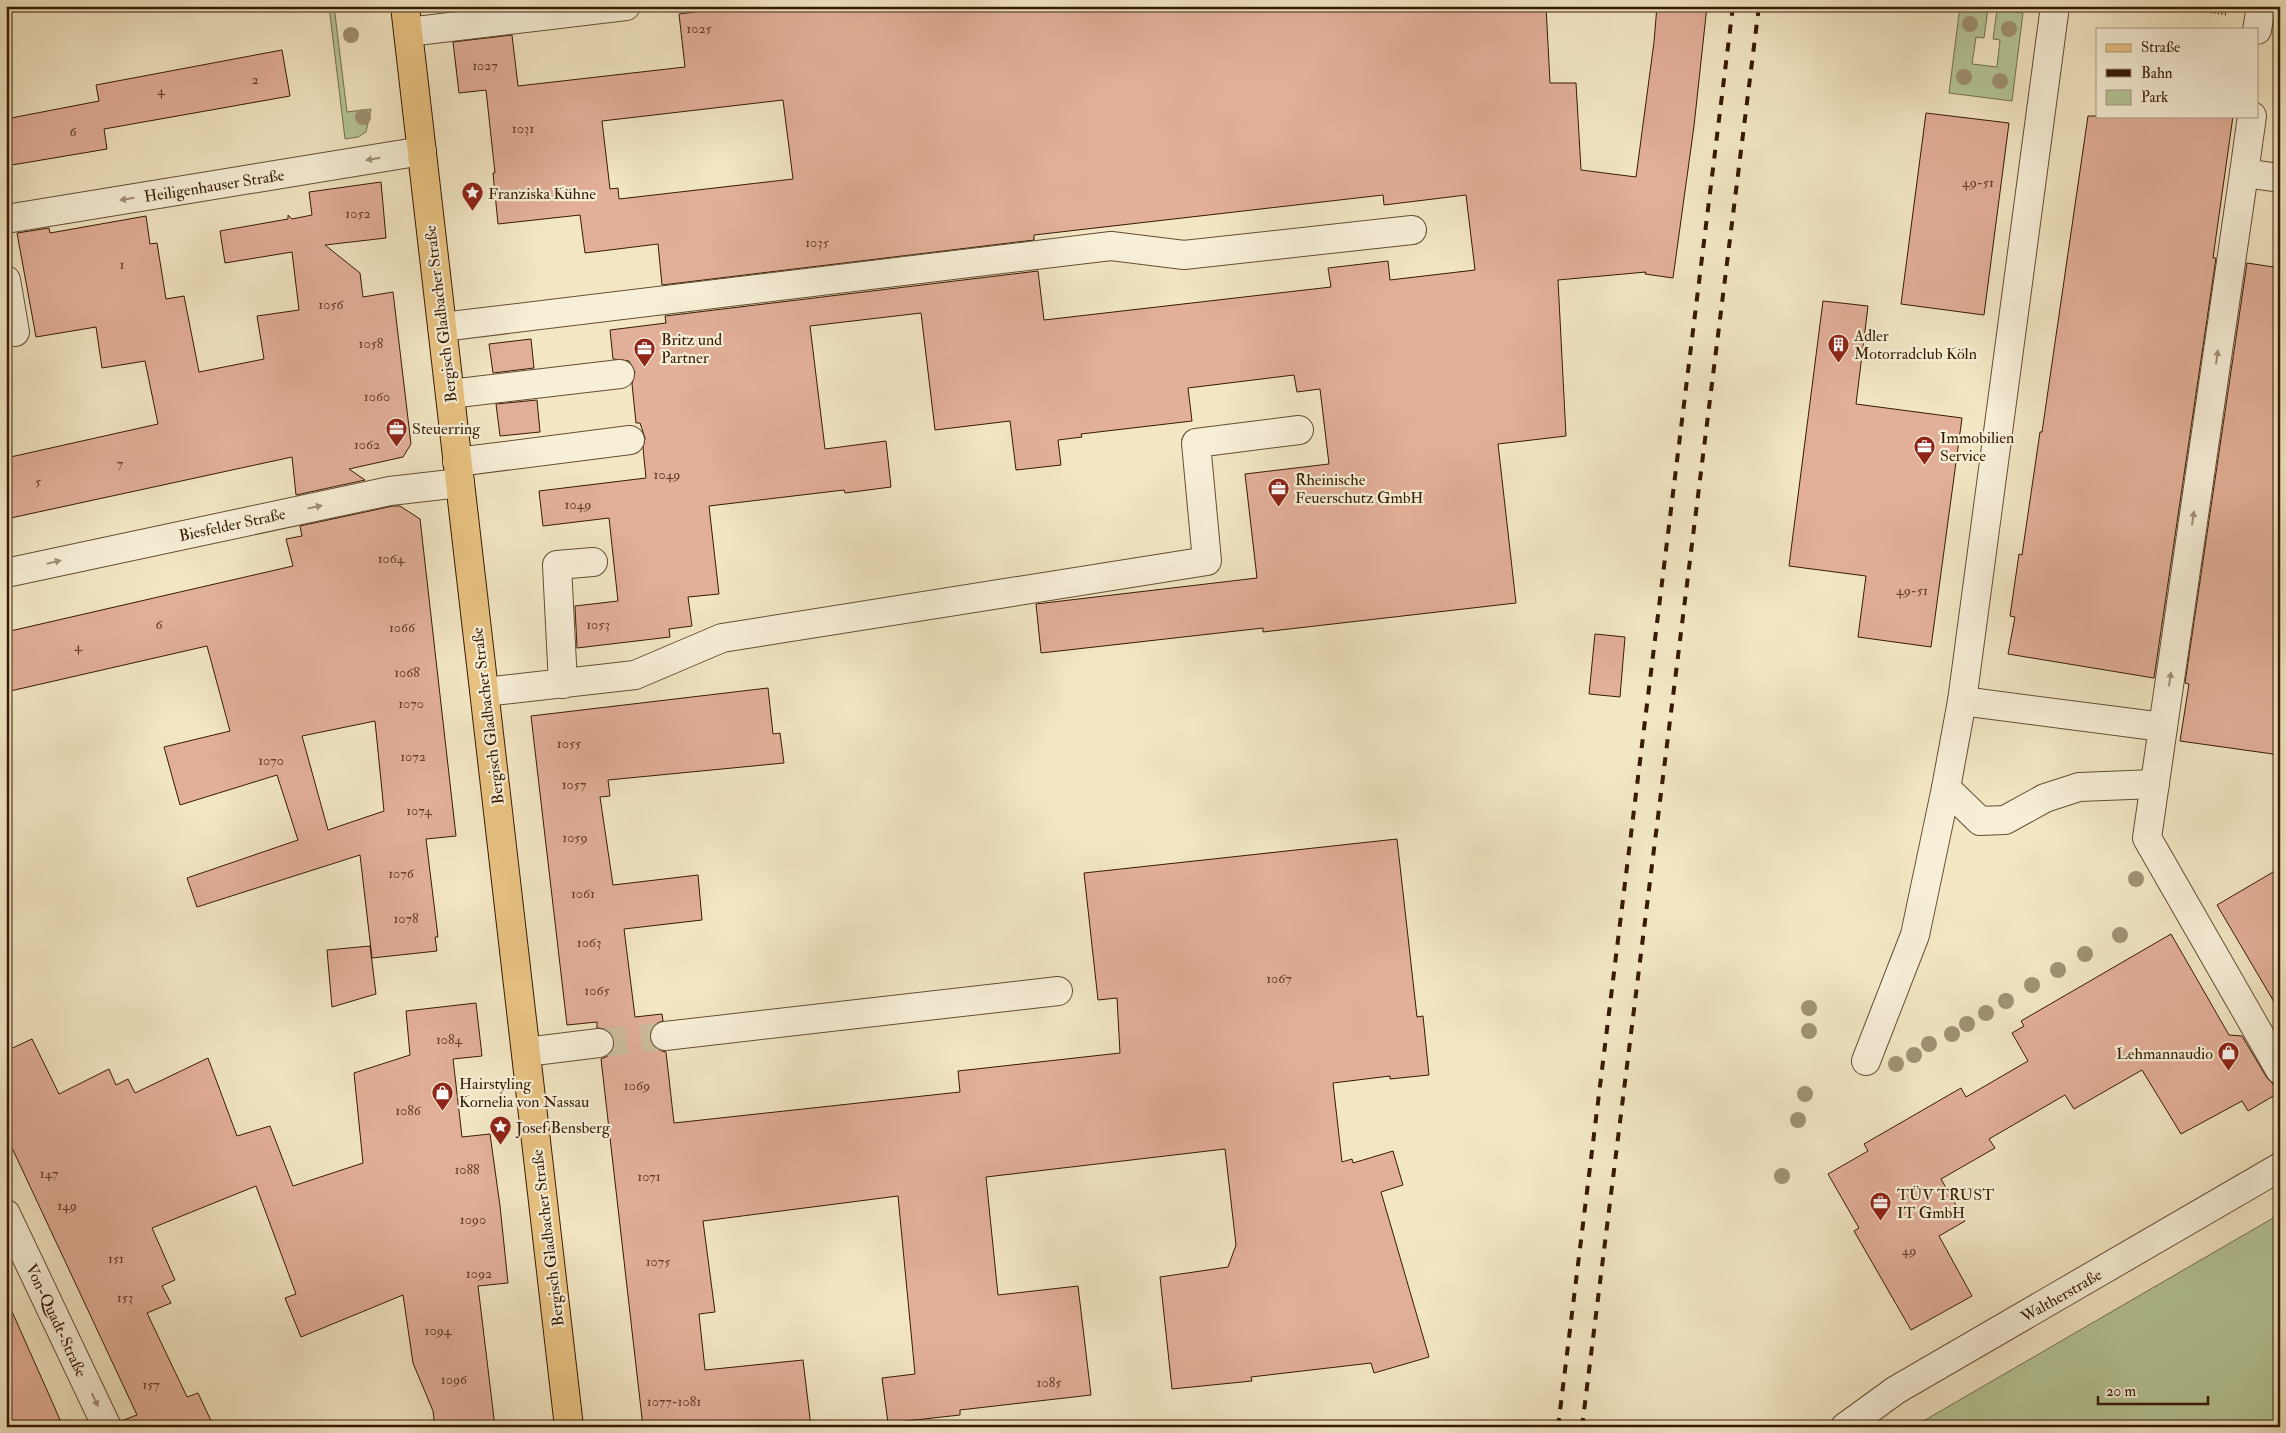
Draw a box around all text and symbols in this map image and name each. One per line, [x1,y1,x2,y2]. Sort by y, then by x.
house number: 1025 [686,20,712,37]
legend [2096,28,2258,118]
text: Straße [2141,38,2180,57]
house number: 1027 [472,57,498,74]
text: Bahn [2141,64,2173,83]
house number: 2 [251,71,259,88]
house number: 4 [157,82,166,99]
text: Park [2141,88,2168,107]
house number: 1031 [512,120,534,137]
house number: 6 [69,123,77,140]
one-way arrow [365,155,381,163]
street label: Heiligenhauser Straße [143,165,286,207]
house number: 49-51 [1962,174,1994,191]
place icon: Franziska Kühne [460,181,484,212]
place label: Franziska Kühne [488,184,596,204]
one-way arrow [118,196,134,204]
house number: 1052 [345,205,371,222]
street label: Bergisch Gladbacher Straße [420,224,462,404]
house number: 1035 [805,234,830,251]
house number: 1 [120,256,125,273]
house number: 1056 [318,296,345,313]
place label: Adler Motorradclub Köln [1853,326,1977,364]
place label: Britz und Partner [661,330,722,368]
building icon: Adler Motorradclub Köln [1826,332,1850,363]
house number: 1058 [359,335,384,352]
office icon: Britz und Partner [633,336,657,367]
one-way arrow [2213,349,2221,365]
house number: 1060 [364,388,390,405]
office icon: Steuerring [384,416,408,447]
place label: Steuerring [412,419,481,439]
place label: Immobilien Service [1940,428,2014,466]
office icon: Immobilien Service [1912,434,1936,465]
house number: 1062 [354,436,380,453]
house number: 7 [117,455,124,472]
house number: 1049 [654,466,680,483]
place label: Rheinische Feuerschutz GmbH [1295,470,1423,508]
house number: 5 [35,473,42,490]
office icon: Rheinische Feuerschutz GmbH [1267,476,1291,507]
house number: 1049 [565,496,591,513]
one-way arrow [308,502,324,510]
street label: Biesfelder Straße [177,504,288,546]
one-way arrow [2189,510,2197,526]
house number: 1064 [378,550,406,567]
one-way arrow [46,558,61,566]
house number: 49-51 [1896,582,1928,599]
house number: 6 [155,616,163,633]
house number: 1053 [586,616,610,633]
house number: 1066 [389,619,416,636]
street label: Bergisch Gladbacher Straße [467,626,509,806]
house number: 4 [74,638,83,655]
house number: 1068 [394,664,420,681]
one-way arrow [2166,670,2174,686]
house number: 1070 [398,695,424,712]
house number: 1055 [557,735,582,752]
house number: 1072 [400,748,426,765]
house number: 1070 [258,752,284,769]
house number: 1057 [562,776,587,793]
house number: 1074 [406,802,433,819]
house number: 1059 [562,829,588,846]
house number: 1076 [388,865,415,882]
house number: 1061 [571,885,595,902]
house number: 1078 [393,910,419,927]
house number: 1063 [577,934,601,951]
house number: 1067 [1266,970,1292,987]
house number: 1065 [584,982,610,999]
house number: 1084 [436,1031,464,1048]
shop icon: Lehmannaudio [2217,1041,2241,1072]
place label: Lehmannaudio [2116,1044,2213,1064]
place label: Hairstyling Kornelia von Nassau [459,1074,589,1112]
house number: 1069 [624,1077,650,1094]
shop icon: Hairstyling Kornelia von Nassau [431,1080,455,1111]
house number: 1086 [395,1102,422,1119]
place icon: Josef Bensberg [488,1115,512,1146]
place label: Josef Bensberg [515,1118,611,1139]
street label: Bergisch Gladbacher Straße [527,1148,569,1328]
house number: 1088 [454,1161,480,1178]
house number: 147 [40,1165,59,1182]
house number: 1071 [637,1168,661,1185]
place label: TÜV TRUST IT GmbH [1897,1185,1994,1223]
office icon: TÜV TRUST IT GmbH [1869,1191,1893,1222]
house number: 149 [57,1197,77,1214]
house number: 1090 [460,1211,486,1228]
house number: 49 [1902,1242,1916,1259]
house number: 151 [108,1250,124,1267]
house number: 1075 [646,1253,671,1270]
street label: Von-Quadt-Straße [21,1261,91,1381]
street label: Waltherstraße [2017,1264,2106,1328]
house number: 1092 [466,1265,492,1282]
house number: 153 [117,1289,133,1306]
house number: 1094 [425,1322,453,1339]
house number: 1096 [441,1371,468,1388]
scale bar [2098,1373,2208,1405]
house number: 1085 [1037,1374,1062,1391]
house number: 157 [142,1376,160,1393]
text: 20 m [2106,1382,2136,1401]
one-way arrow [91,1393,99,1407]
house number: 1077-1081 [647,1393,701,1410]

